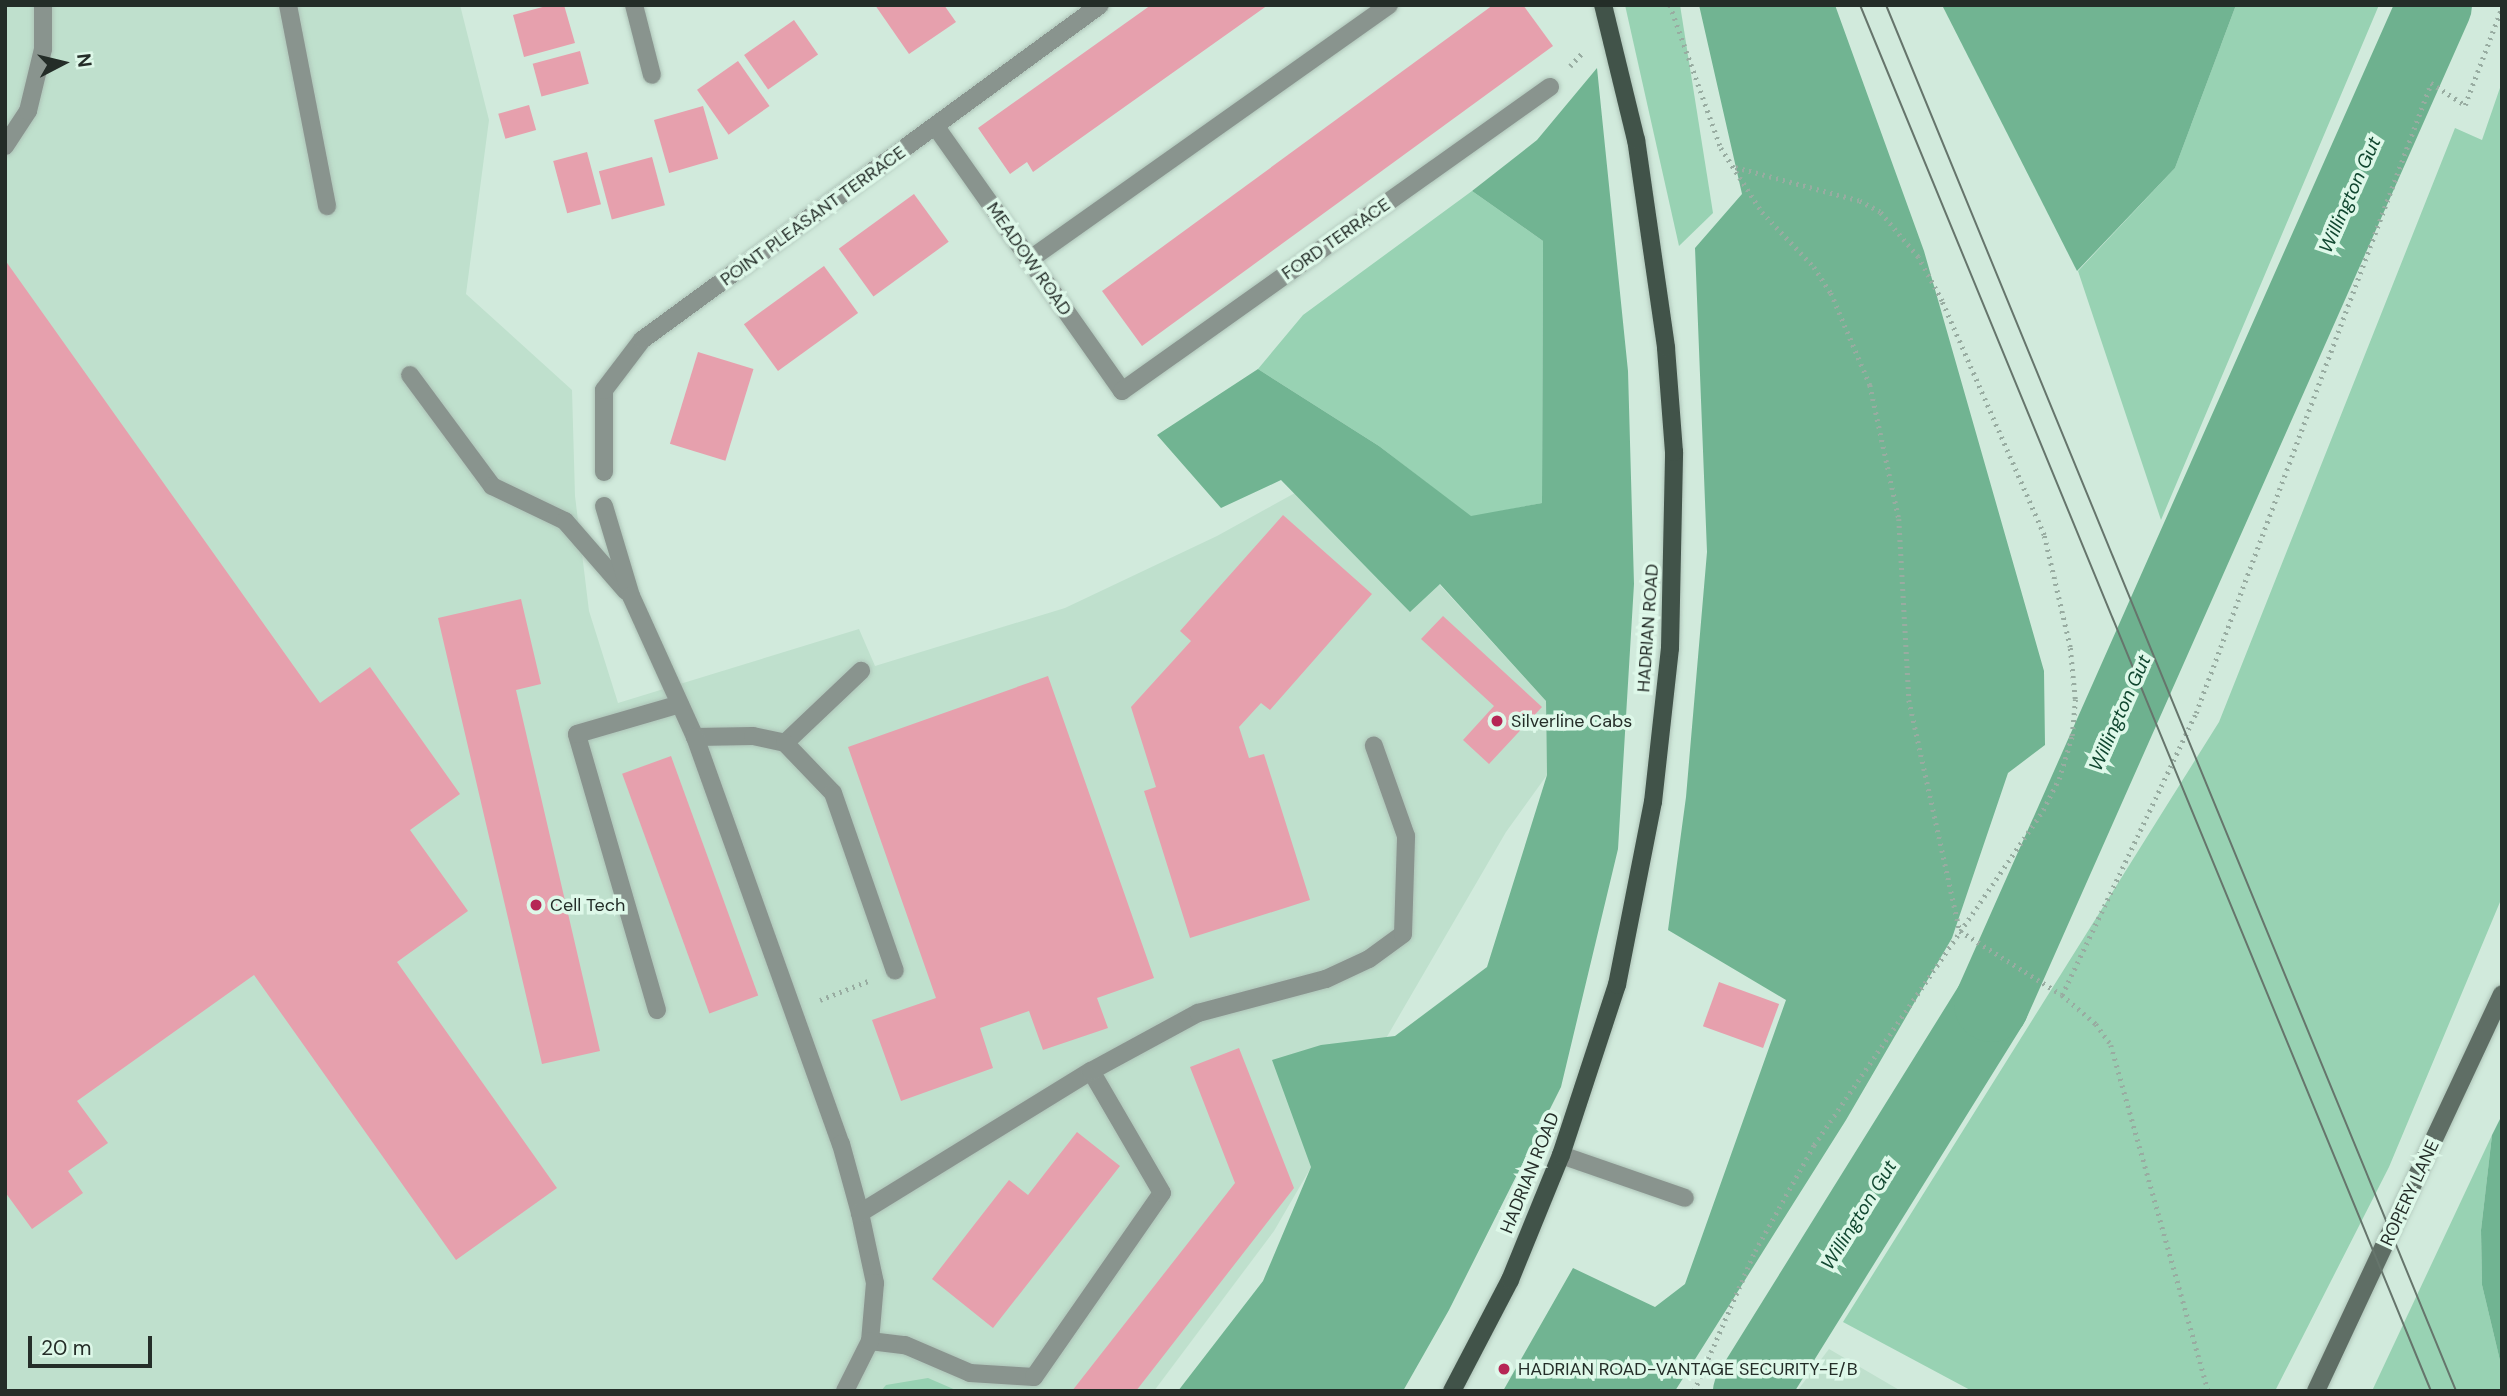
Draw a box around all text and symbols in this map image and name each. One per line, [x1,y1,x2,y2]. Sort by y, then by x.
north arrow [28,28,98,98]
text: N [71,52,98,69]
water label: Willington Gut [2314,133,2386,257]
street label: POINT PLEASANT TERRACE [716,142,910,290]
street label: FORD TERRACE [1278,194,1394,284]
street label: MEADOW ROAD [982,198,1076,320]
street label: HADRIAN ROAD [1633,563,1663,693]
water label: Willington Gut [2084,651,2156,775]
place label: Silverline Cabs [1511,710,1632,732]
marker: Silverline Cabs [1489,713,1505,729]
place label: Cell Tech [550,894,625,916]
marker: Cell Tech [528,897,544,913]
street label: HADRIAN ROAD [1496,1109,1564,1237]
street label: ROPERY LANE [2376,1136,2444,1250]
water label: Willington Gut [1816,1156,1902,1274]
scale bar [32,1322,156,1366]
text: 20 m [41,1334,92,1362]
place label: HADRIAN ROAD-VANTAGE SECURITY-E/B [1518,1358,1857,1380]
marker: HADRIAN ROAD-VANTAGE SECURITY-E/B [1496,1361,1512,1377]

